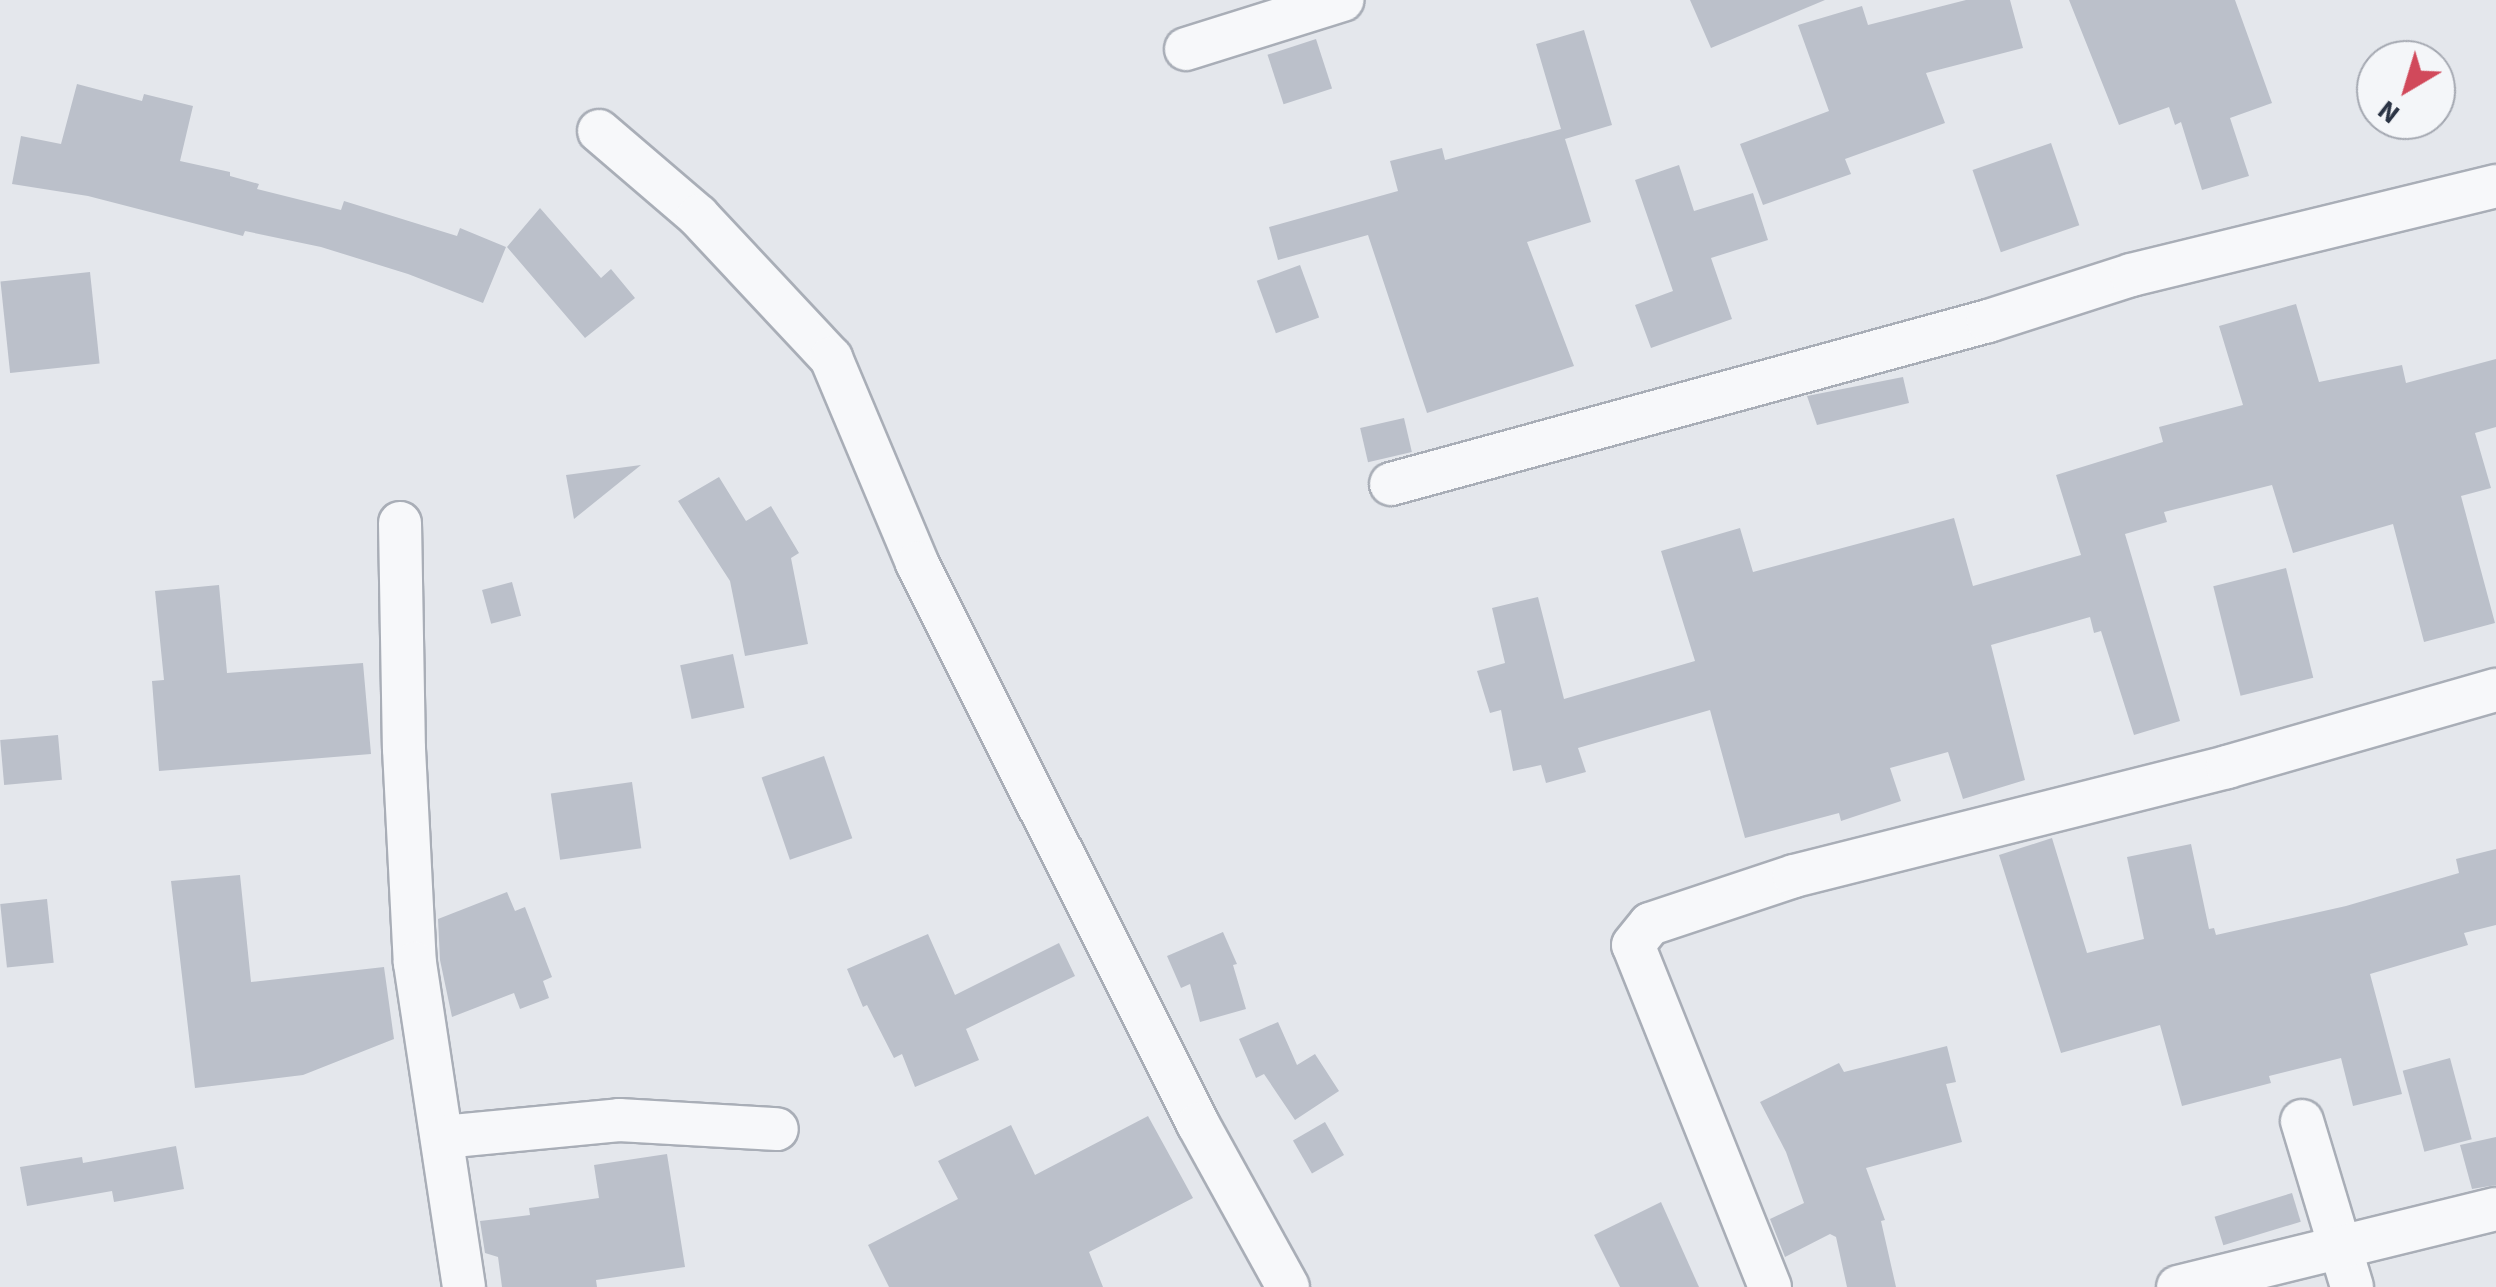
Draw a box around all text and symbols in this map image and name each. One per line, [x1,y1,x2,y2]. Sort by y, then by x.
north arrow [2356,40,2456,140]
text: N [2369,91,2408,134]

